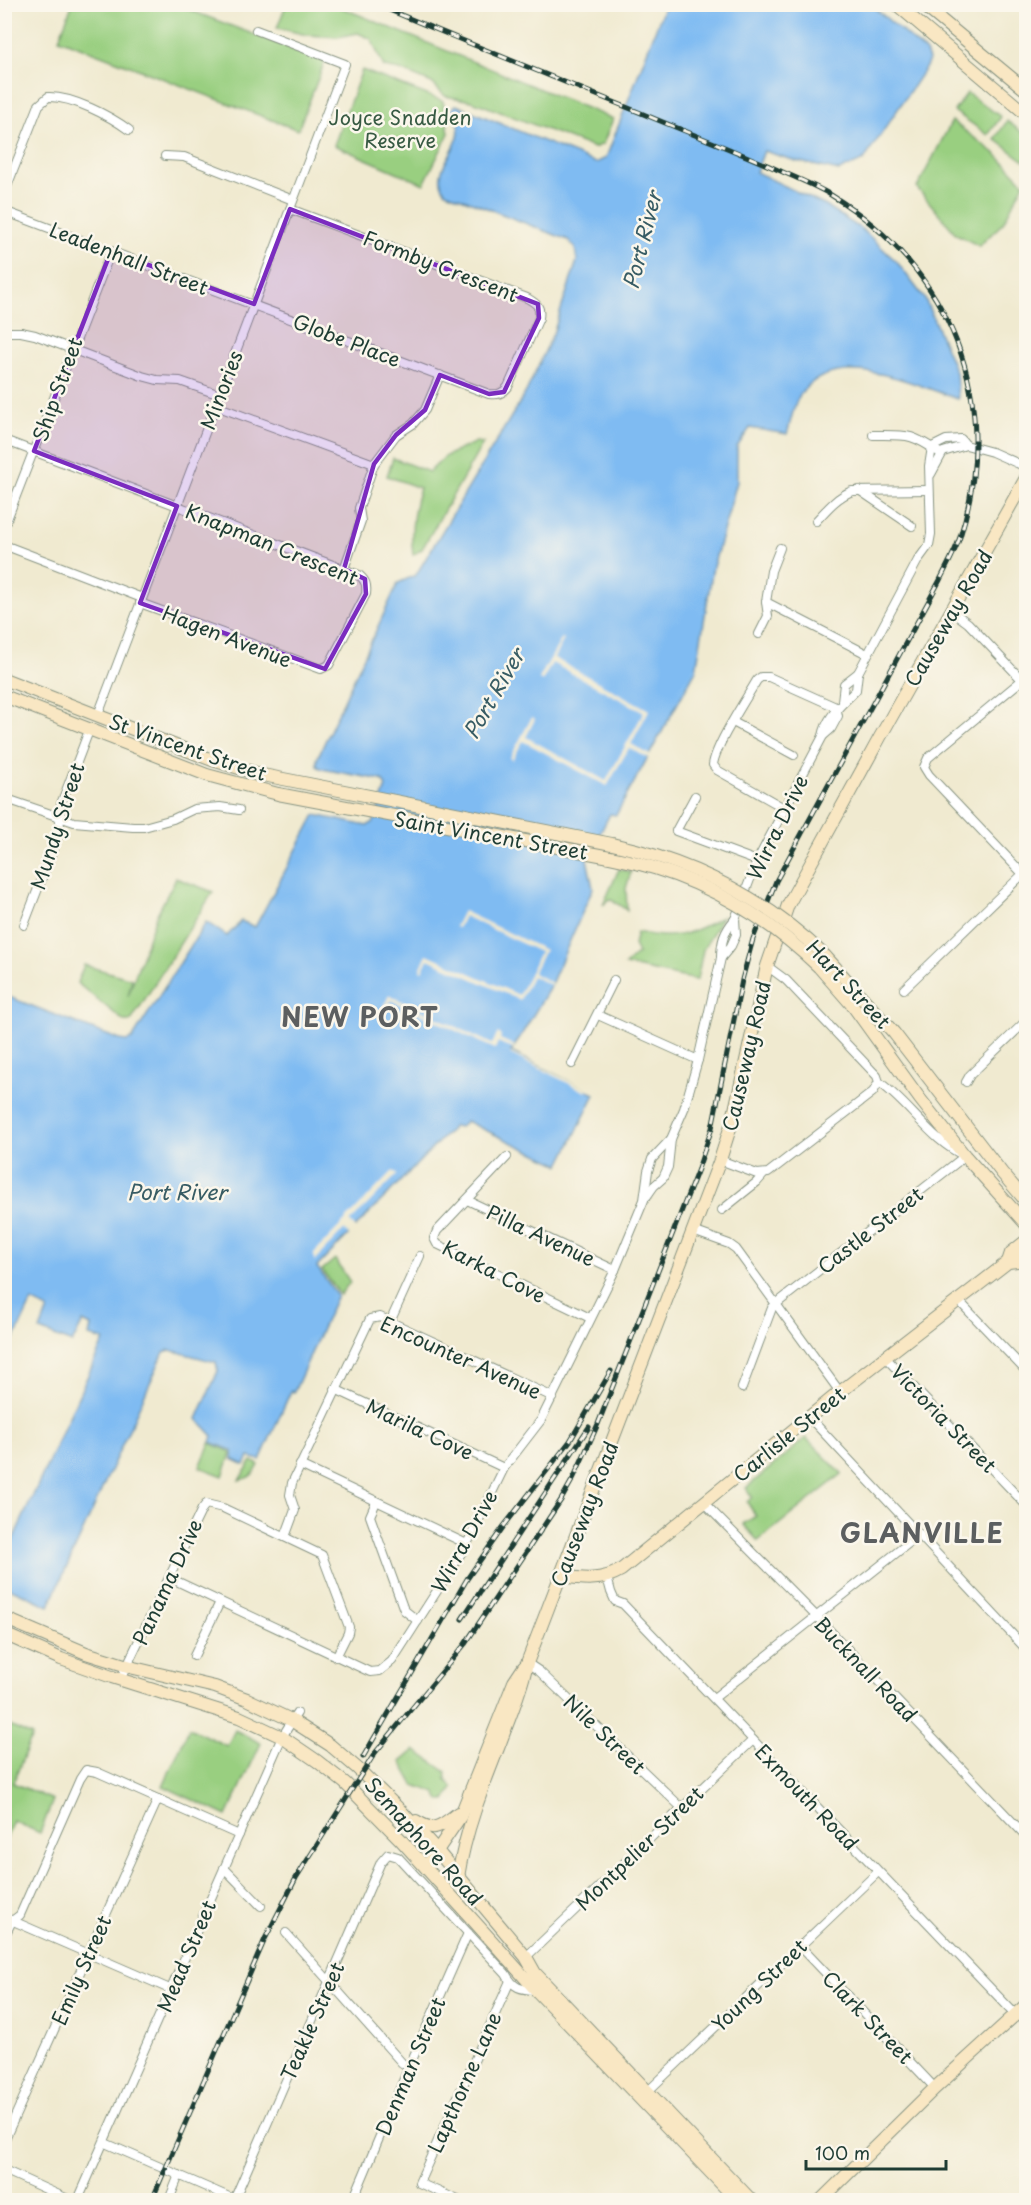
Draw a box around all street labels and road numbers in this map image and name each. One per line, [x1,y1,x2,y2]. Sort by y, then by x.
street label: Leadenhall Street [45,214,213,302]
street label: Formby Crescent [359,223,523,309]
street label: Globe Place [289,306,405,374]
street label: Ship Street [24,333,90,445]
street label: Minories [192,346,250,434]
street label: Knapman Crescent [181,496,363,592]
street label: Causeway Road [897,544,999,692]
street label: Hagen Avenue [158,598,296,674]
street label: St Vincent Street [105,706,271,788]
street label: Mundy Street [22,759,92,893]
street label: Wirra Drive [739,770,815,884]
street label: Saint Vincent Street [392,803,590,867]
street label: Hart Street [800,933,898,1035]
street label: Causeway Road [714,978,778,1134]
street label: Castle Street [811,1179,929,1281]
street label: Pilla Avenue [482,1197,600,1273]
street label: Karka Cove [437,1232,551,1310]
street label: Encounter Avenue [376,1308,547,1406]
street label: Victoria Street [884,1357,1004,1479]
street label: Carlisle Street [726,1379,852,1489]
street label: Marila Cove [361,1391,479,1467]
street label: Causeway Road [542,1437,626,1591]
street label: Wirra Drive [423,1484,505,1598]
street label: Panama Drive [125,1514,209,1650]
street label: Bucknall Road [808,1609,924,1729]
street label: Nile Street [557,1687,653,1781]
street label: Exmouth Road [748,1737,866,1857]
street label: Semaphore Road [358,1770,490,1912]
street label: Montpelier Street [568,1779,710,1917]
street label: Mead Street [149,1895,223,2017]
street label: Emily Street [43,1910,119,2030]
street label: Young Street [704,1932,814,2038]
street label: Teakle Street [272,1957,352,2085]
street label: Clark Street [816,1964,920,2070]
street label: Denman Street [367,1992,453,2140]
street label: Lapthorne Lane [419,2007,509,2157]

